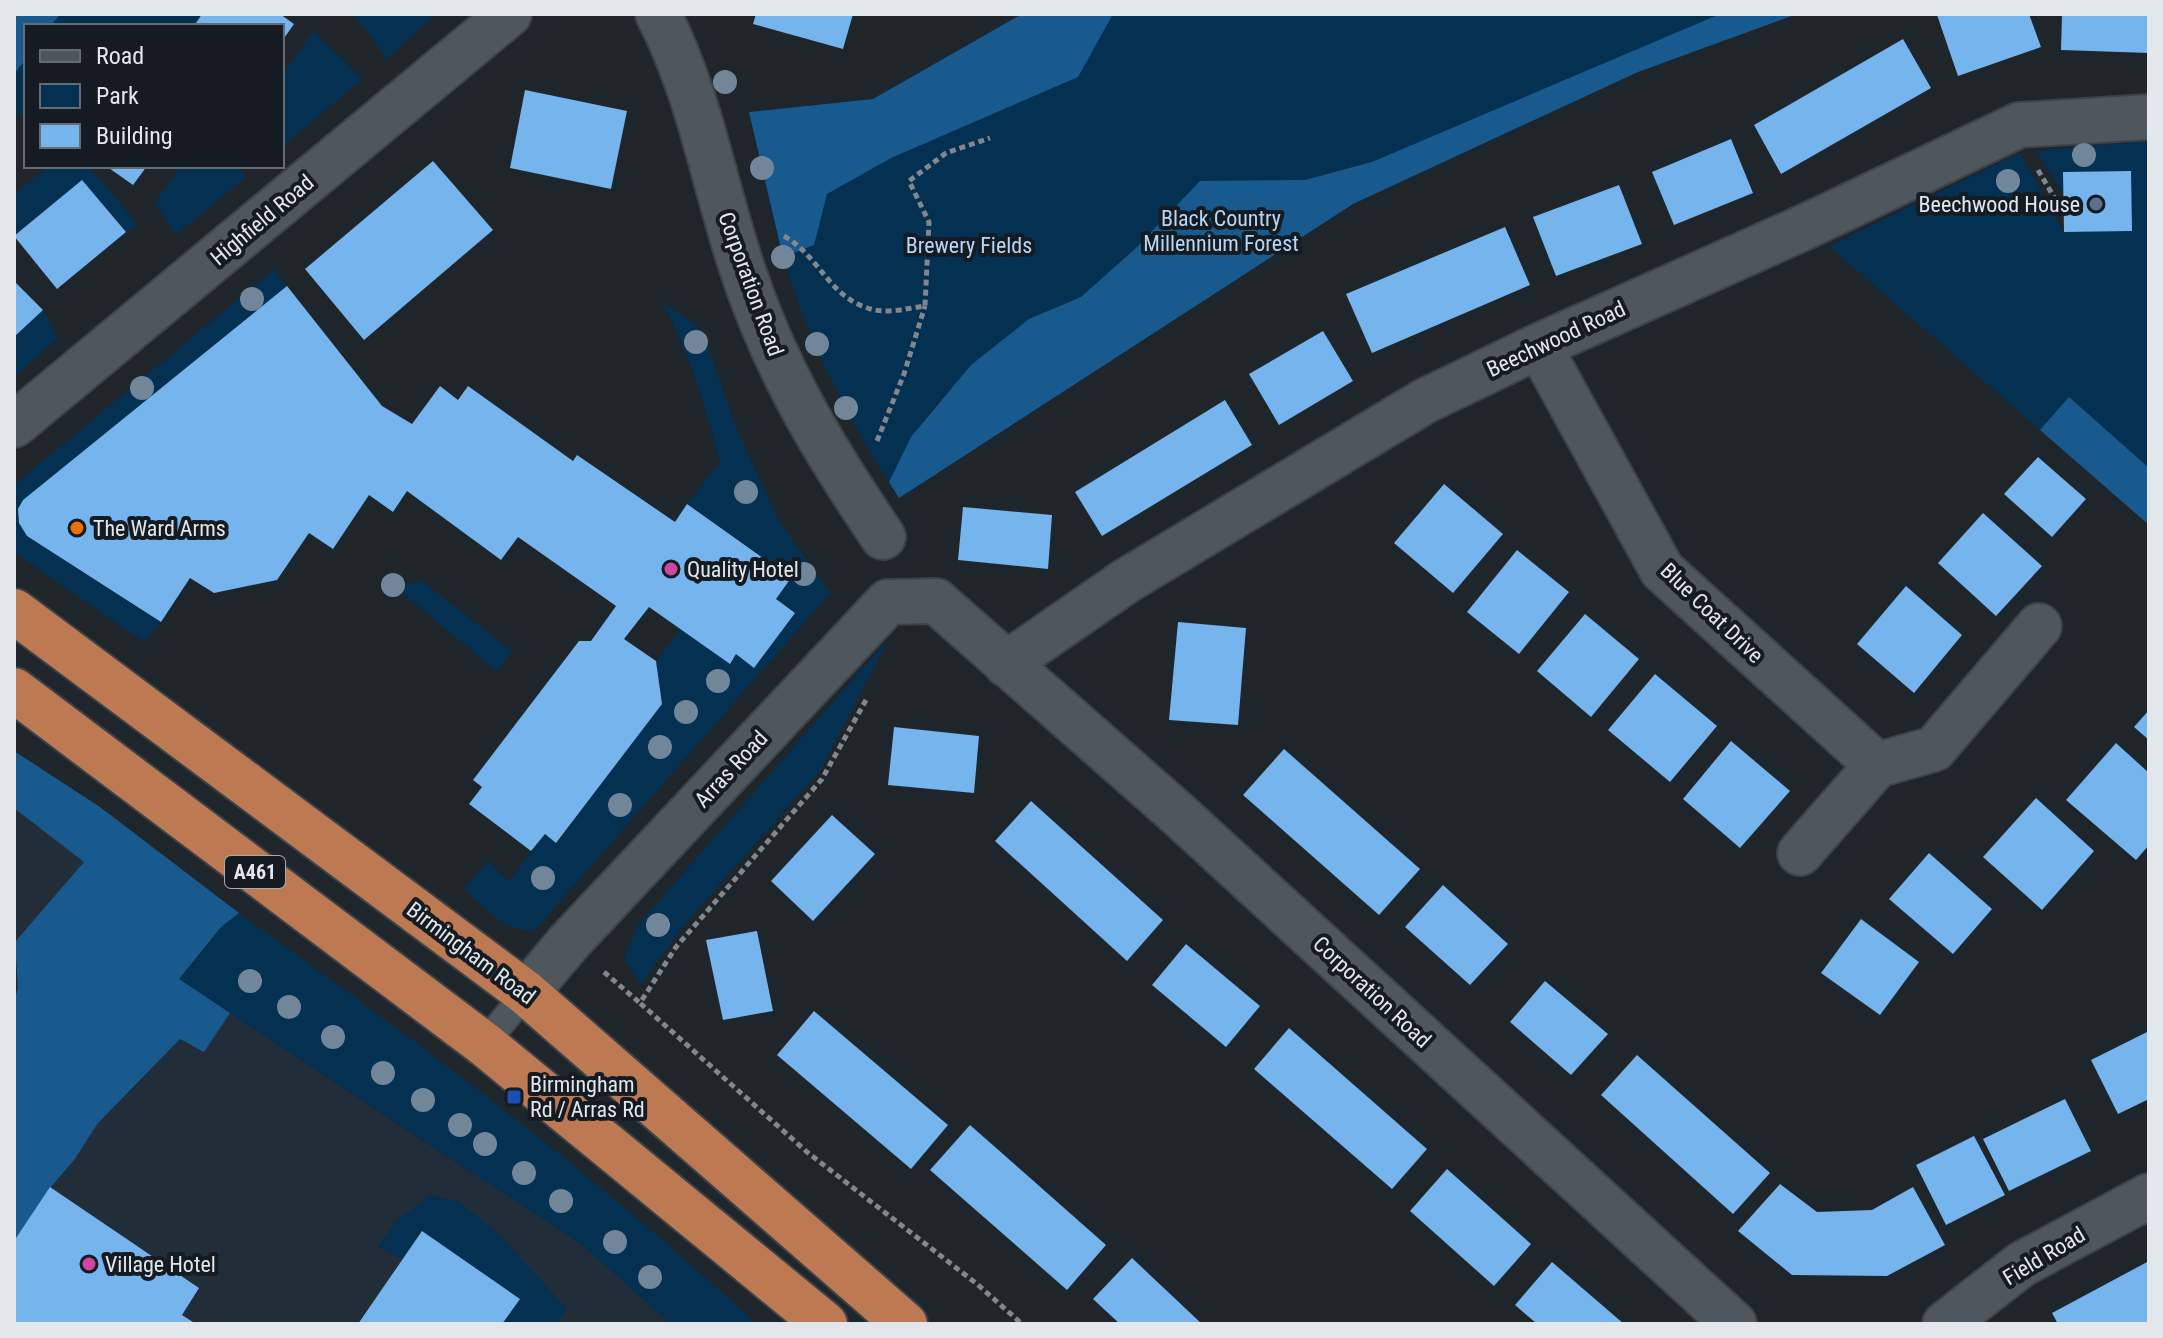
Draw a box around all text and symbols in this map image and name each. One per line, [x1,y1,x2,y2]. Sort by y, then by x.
legend [24,24,284,168]
text: Road [96,42,144,70]
text: Park [96,82,139,110]
text: Building [96,122,173,150]
street label: Highfield Road [206,170,318,270]
place label: Beechwood House [1919,192,2080,217]
marker: Beechwood House [2087,195,2105,213]
park label: Black Country Millennium Forest [1143,206,1299,256]
street label: Corporation Road [713,209,789,359]
park label: Brewery Fields [906,233,1032,258]
street label: Beechwood Road [1483,296,1629,382]
place label: The Ward Arms [93,516,226,541]
marker: The Ward Arms [68,519,86,537]
place label: Quality Hotel [687,557,799,582]
street label: Blue Coat Drive [1656,558,1768,668]
marker: Quality Hotel [662,560,680,578]
street label: Arras Road [689,726,773,812]
road number: A461 [225,856,285,888]
street label: Birmingham Road [402,897,540,1009]
street label: Corporation Road [1308,931,1436,1053]
place label: Birmingham Rd / Arras Rd [530,1072,645,1122]
marker: Birmingham Rd / Arras Rd [505,1088,523,1106]
street label: Field Road [1999,1222,2089,1290]
place label: Village Hotel [105,1252,216,1277]
marker: Village Hotel [80,1255,98,1273]

